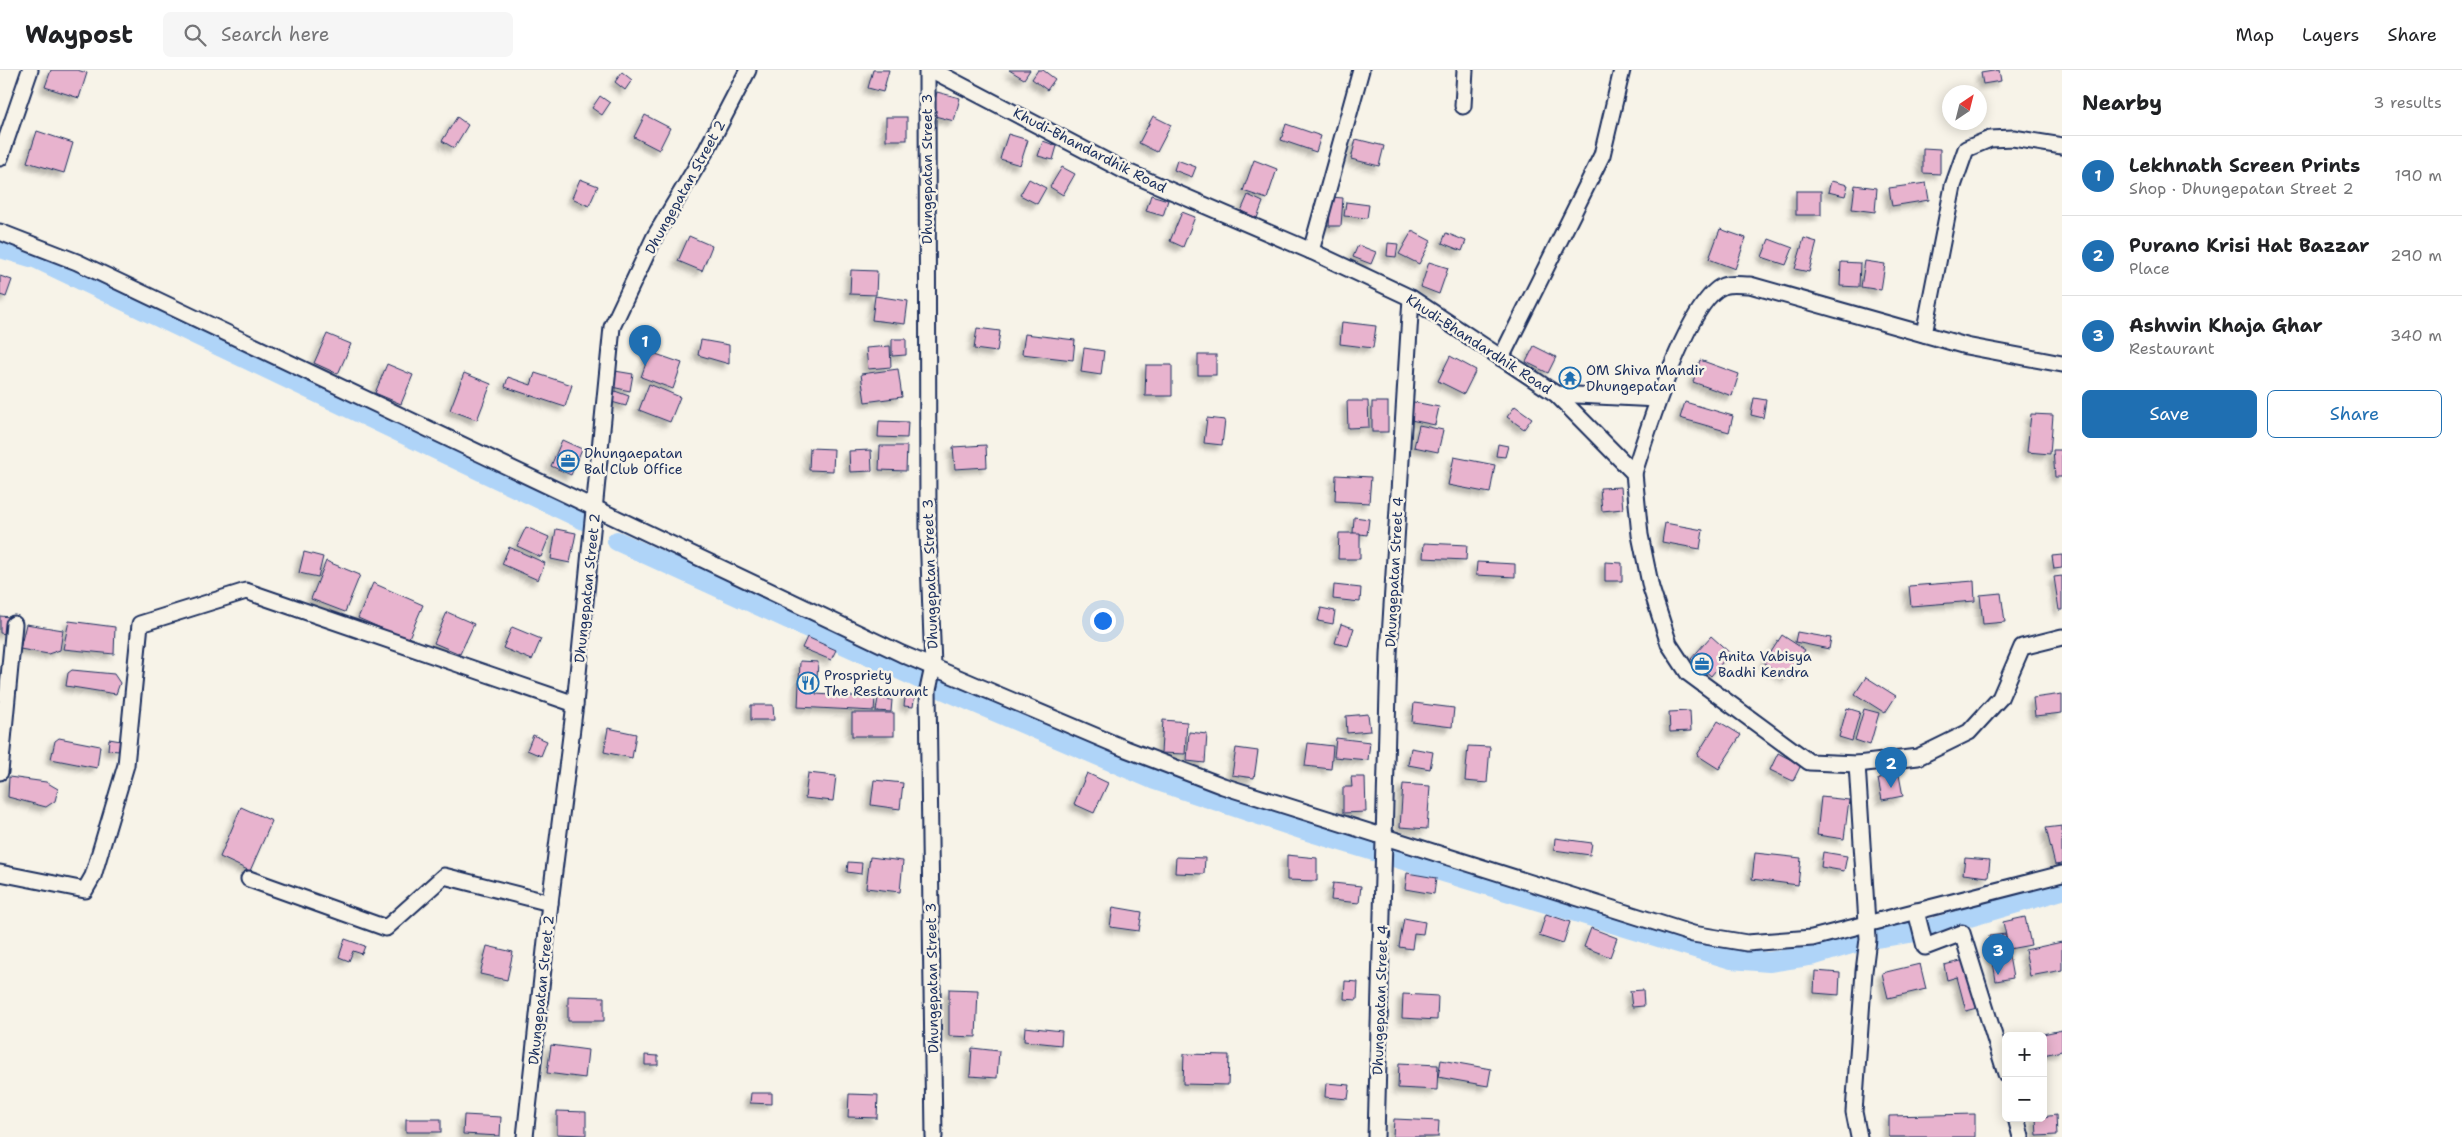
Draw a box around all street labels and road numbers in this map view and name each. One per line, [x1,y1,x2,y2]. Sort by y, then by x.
street label: Dhungepatan Street 3 [918,94,936,244]
street label: Khudi-Bhandardhik Road [1010,103,1170,197]
street label: Dhungepatan Street 2 [641,117,729,257]
street label: Khudi-Bhandardhik Road [1403,290,1555,398]
street label: Dhungepatan Street 4 [1381,496,1407,648]
street label: Dhungepatan Street 3 [918,498,942,650]
street label: Dhungepatan Street 2 [570,512,604,664]
street label: Dhungepatan Street 3 [922,903,942,1053]
street label: Dhungepatan Street 2 [524,914,558,1066]
street label: Dhungepatan Street 4 [1368,924,1392,1076]

